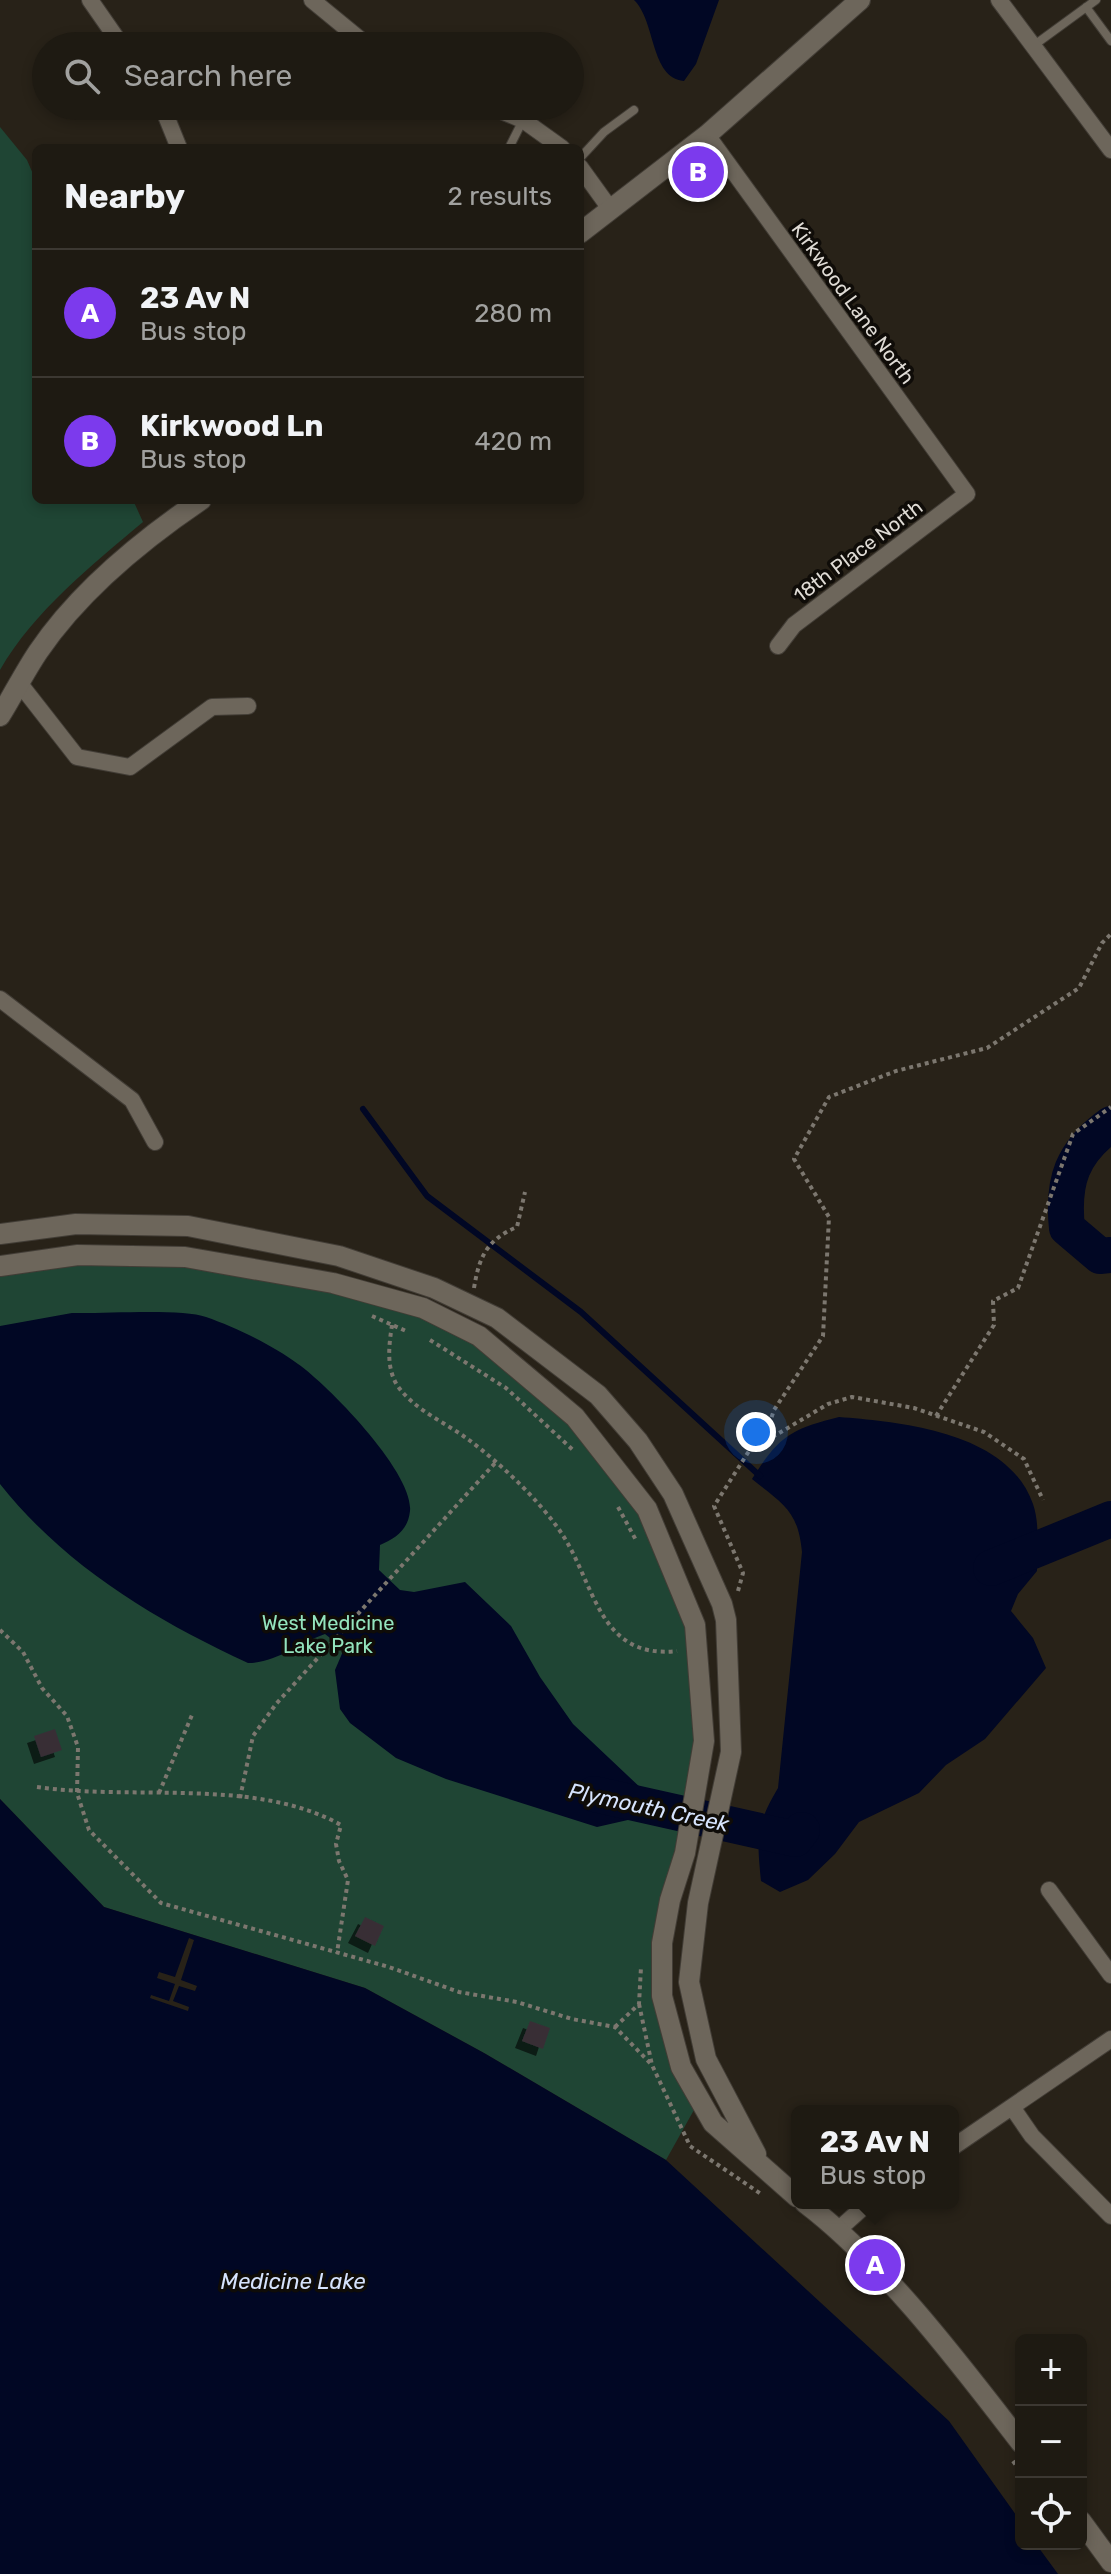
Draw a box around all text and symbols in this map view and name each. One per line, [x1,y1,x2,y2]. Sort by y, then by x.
search box [32,32,584,120]
icon: search [60,54,104,98]
text: Search here [124,58,292,94]
pin: B [672,142,724,202]
text: Nearby [64,176,185,217]
text: 2 results [448,181,552,212]
street label: Kirkwood Lane North [786,218,920,388]
text: 23 Av N [140,280,250,316]
text: A [81,298,99,329]
text: 280 m [474,298,552,329]
text: Bus stop [140,316,246,347]
text: Kirkwood Ln [140,408,324,444]
text: B [81,426,99,457]
text: 420 m [475,426,552,457]
text: Bus stop [140,444,246,475]
street label: 18th Place North [789,495,927,607]
your location [736,1412,776,1452]
park label: West Medicine Lake Park [262,1611,394,1658]
water label: Plymouth Creek [566,1777,732,1838]
popup [791,2105,959,2209]
text: 23 Av N [820,2124,930,2160]
text: Bus stop [820,2160,926,2191]
pin: A [849,2235,901,2295]
water label: Medicine Lake [220,2268,366,2295]
map controls [1015,2334,1087,2550]
button: + [1015,2334,1087,2406]
button: − [1015,2406,1087,2478]
button: locate [1015,2478,1087,2550]

